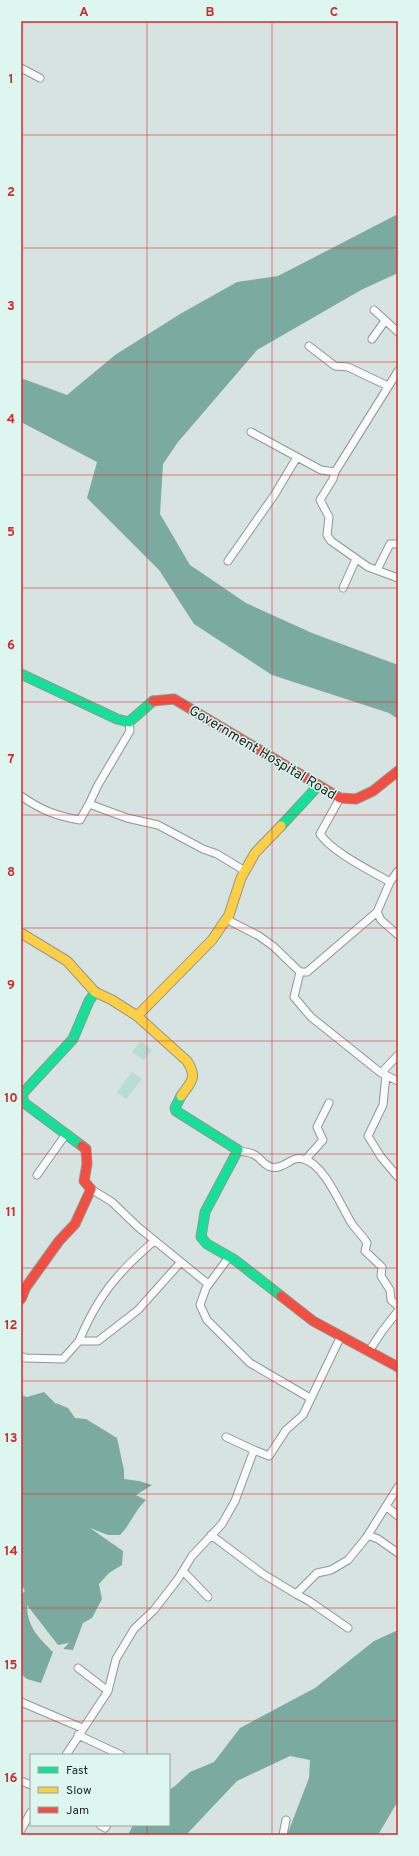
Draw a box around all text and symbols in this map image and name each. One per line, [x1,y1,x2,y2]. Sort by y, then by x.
text: A [79,5,89,21]
text: B [206,5,215,21]
text: C [330,5,338,21]
text: 1 [8,72,14,88]
text: 2 [7,185,15,201]
text: 3 [7,299,15,315]
text: 4 [7,412,15,428]
text: 5 [7,525,15,541]
text: 6 [7,638,15,654]
street label: Government Hospital Road [185,702,339,804]
text: 7 [8,752,15,768]
text: 8 [7,865,15,881]
text: 9 [7,978,15,994]
text: 10 [4,1091,18,1107]
text: 11 [6,1205,16,1221]
text: 12 [4,1318,18,1334]
text: 13 [5,1431,18,1447]
text: 14 [4,1544,18,1560]
text: 15 [4,1658,18,1674]
legend [30,1754,170,1826]
text: Fast [66,1763,88,1779]
text: 16 [4,1771,18,1787]
text: Slow [66,1783,92,1799]
text: Jam [66,1803,89,1819]

